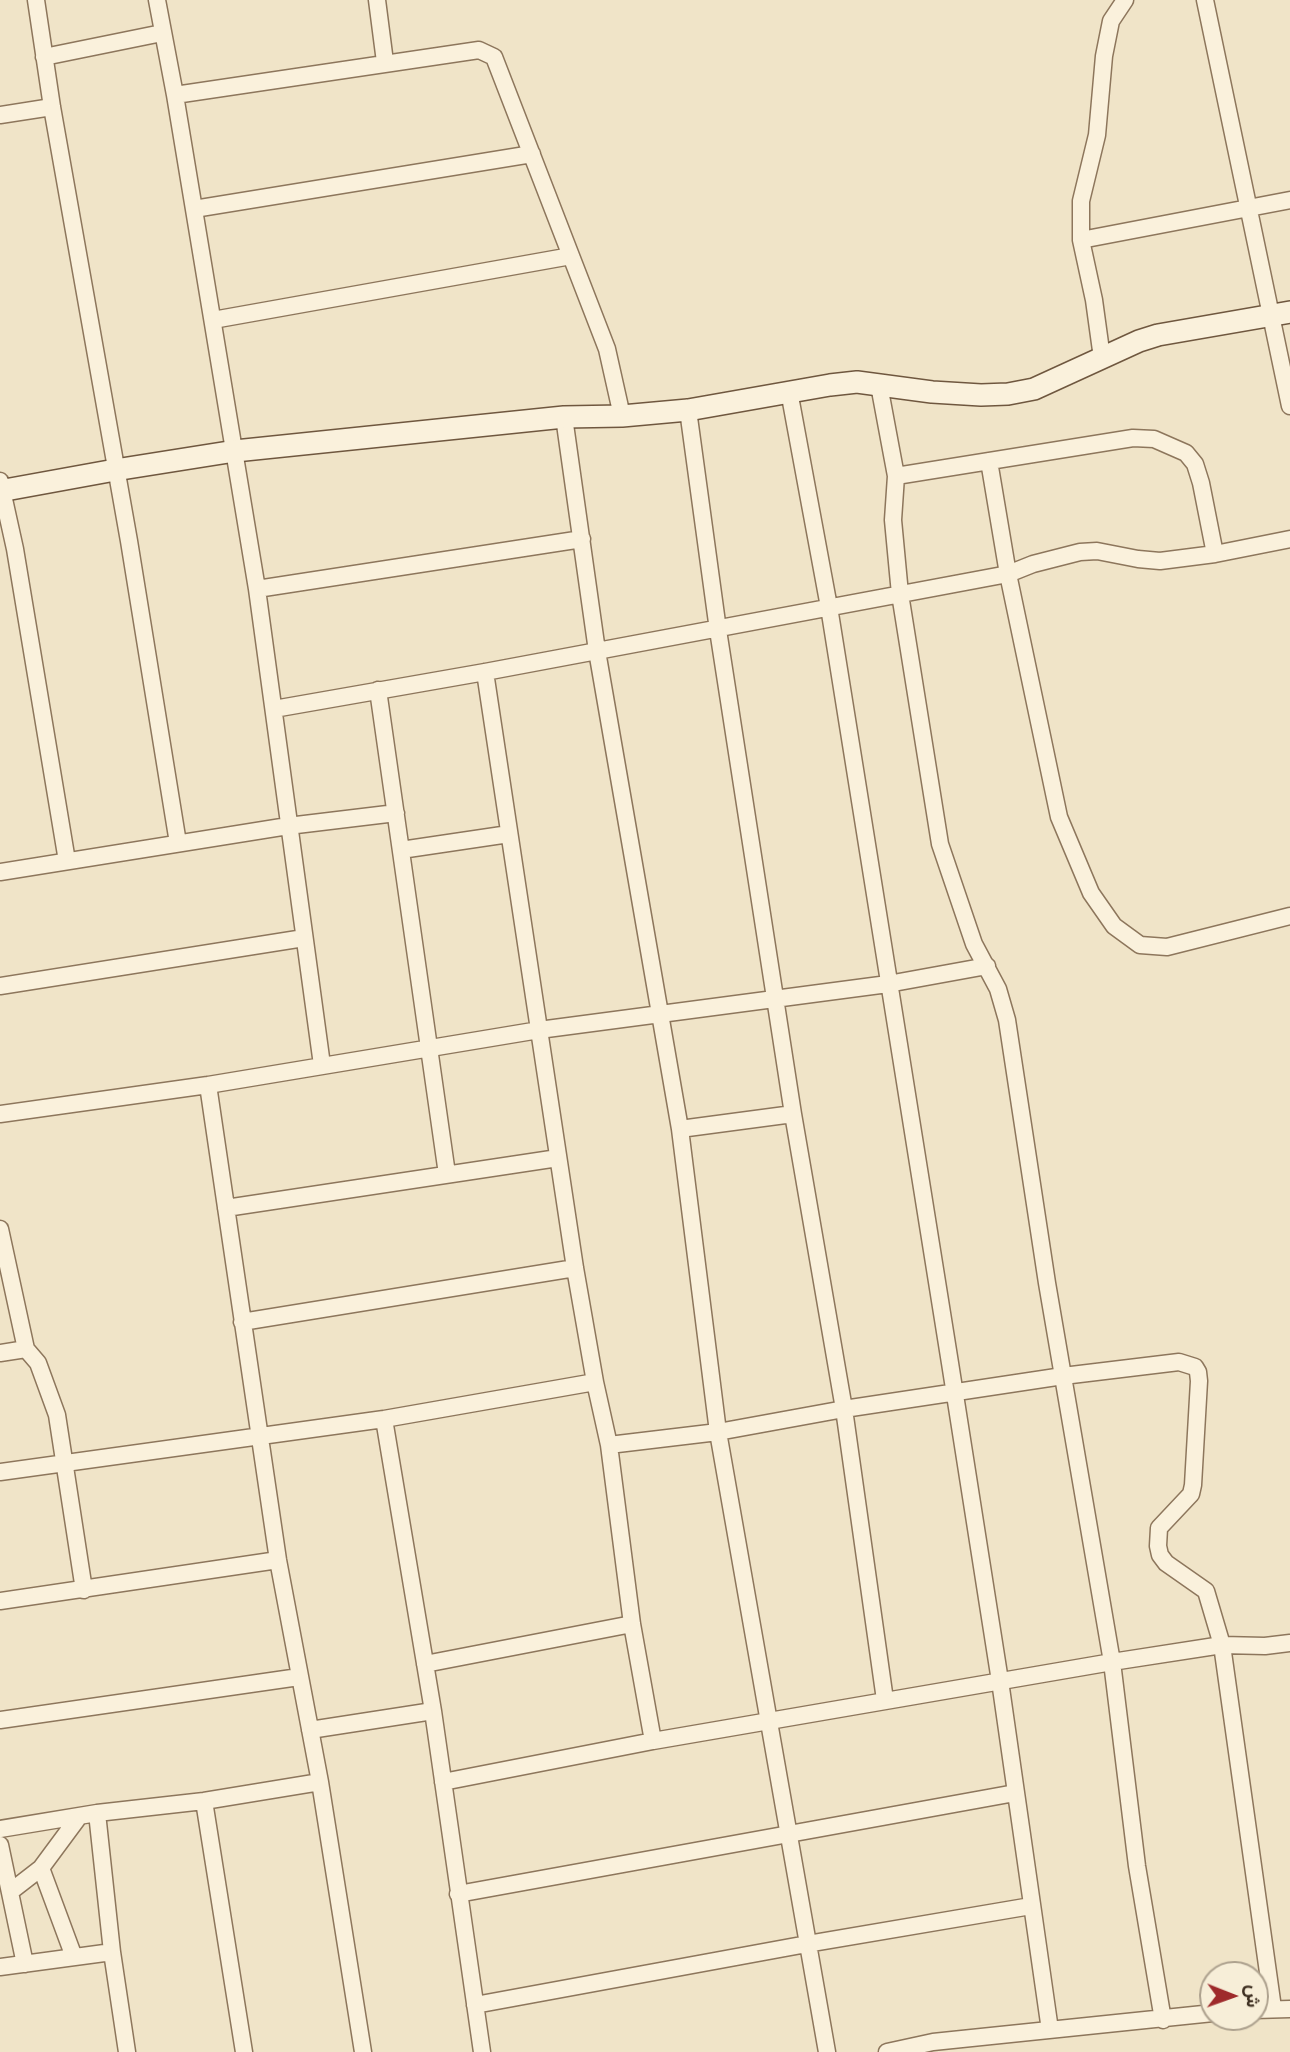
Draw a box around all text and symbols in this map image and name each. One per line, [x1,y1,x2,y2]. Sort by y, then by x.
north arrow [1199,1961,1269,2031]
text: ش [1242,1985,1265,2008]

